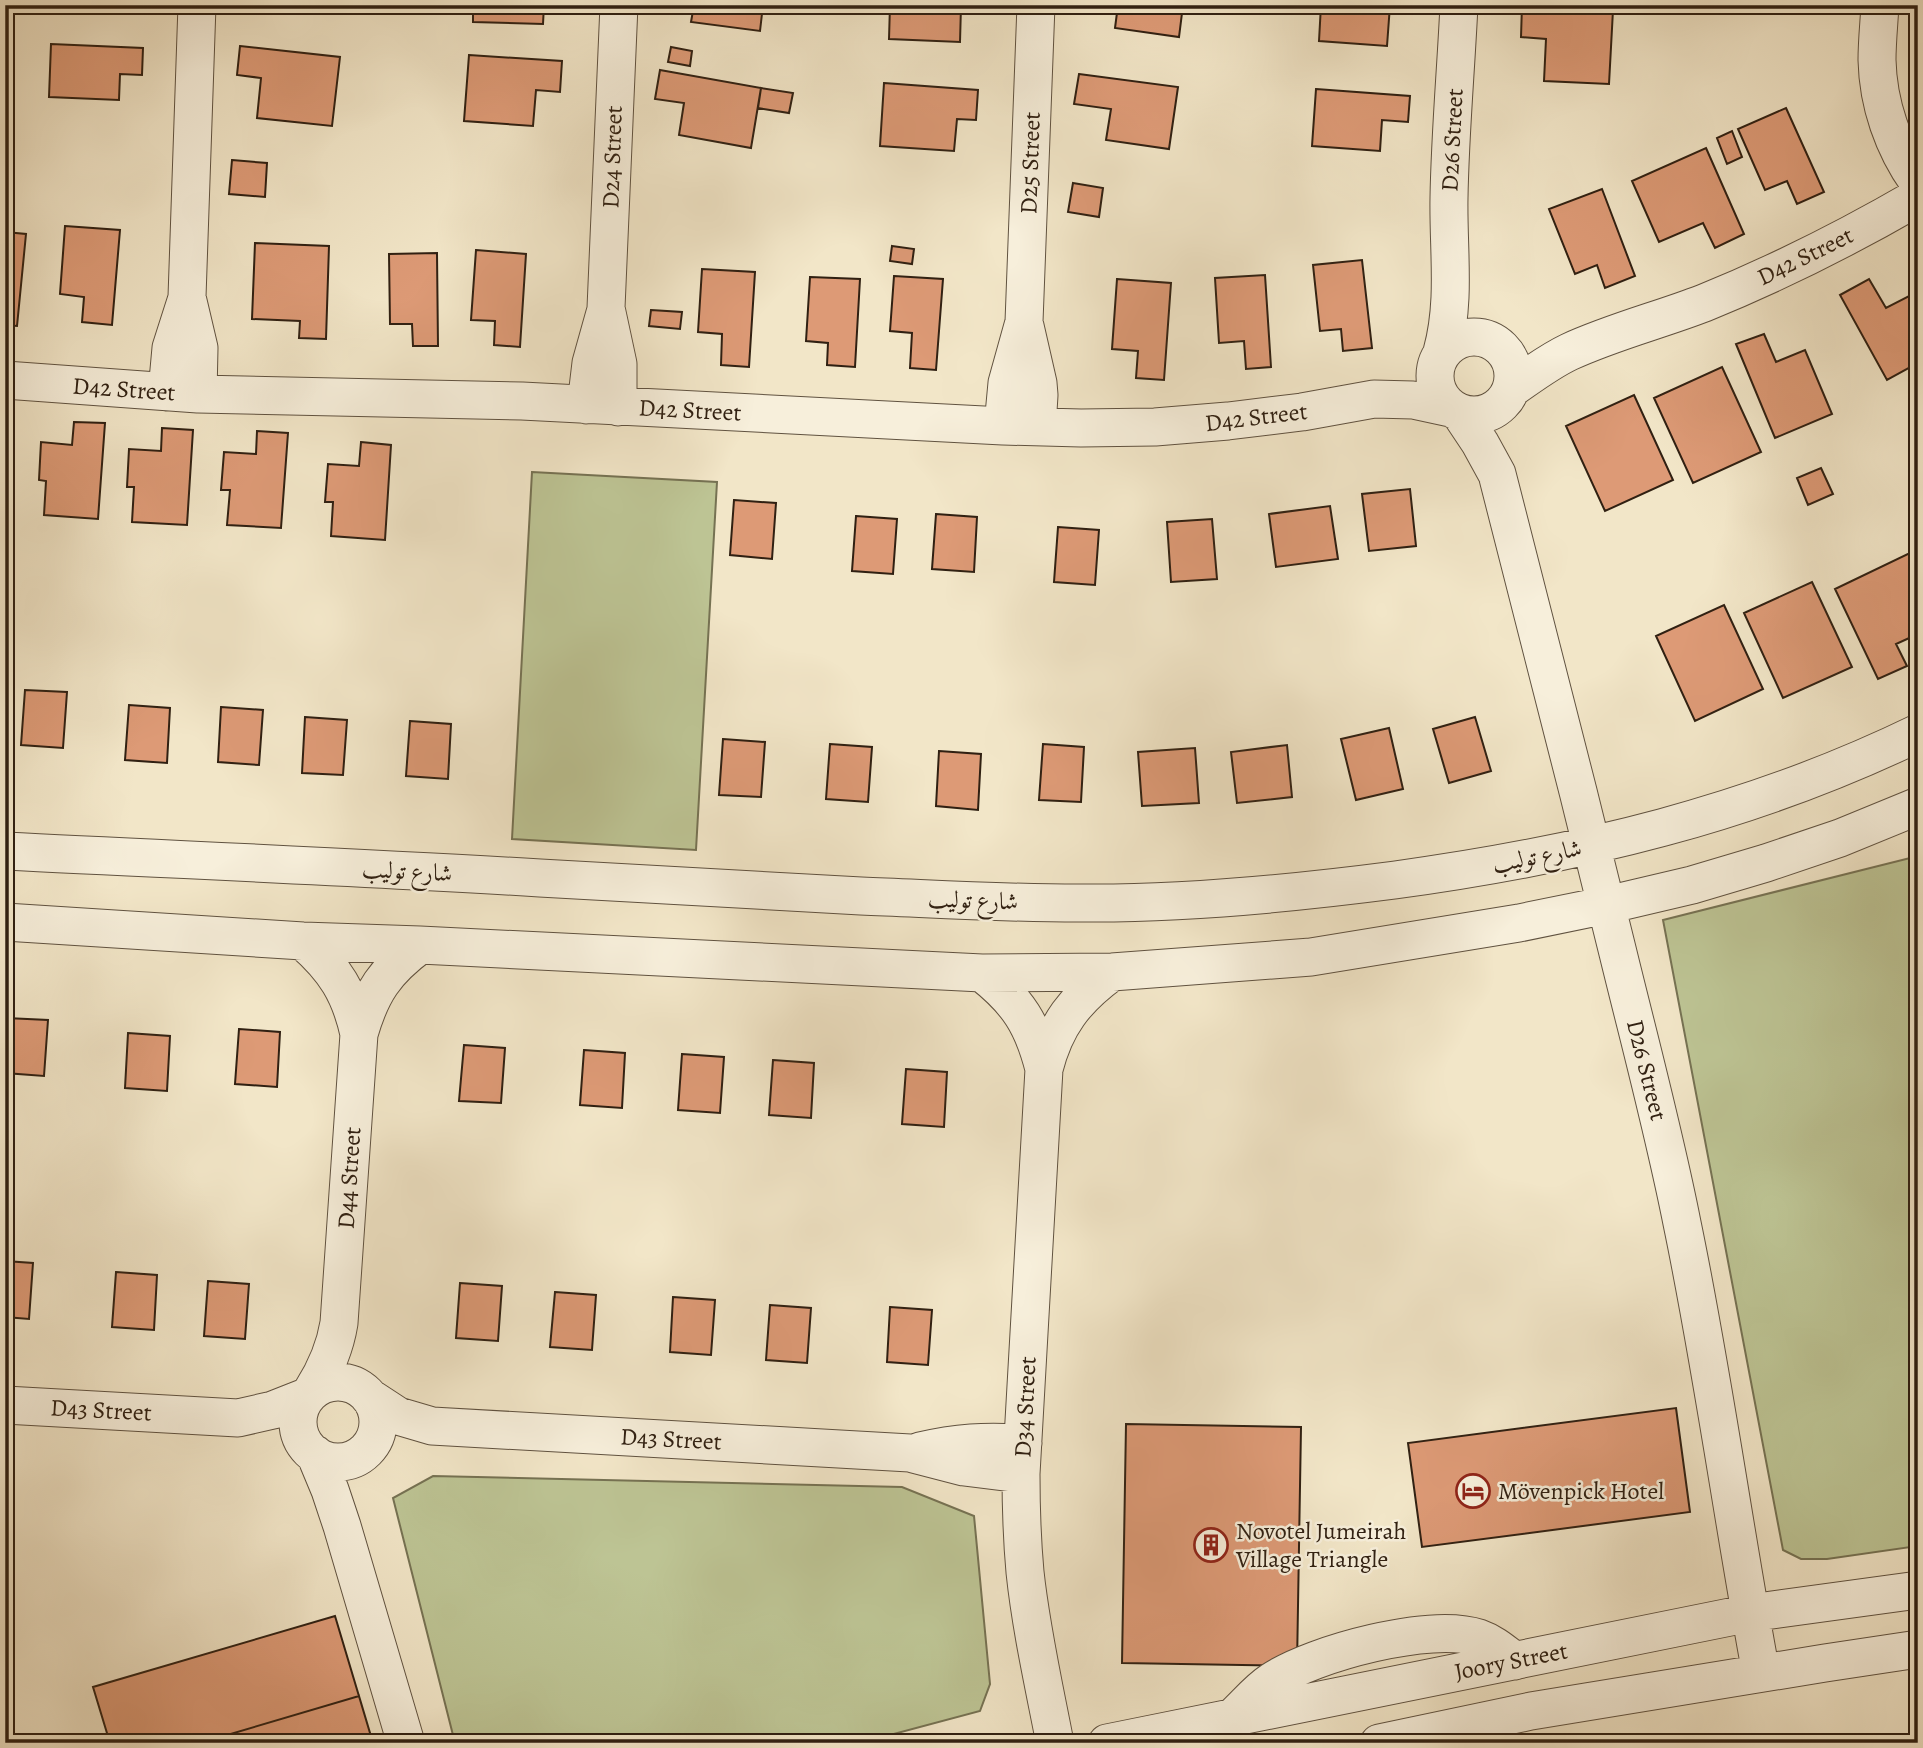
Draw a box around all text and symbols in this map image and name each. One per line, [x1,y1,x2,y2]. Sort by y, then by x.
street label: D26 Street [1433,88,1471,192]
street label: D24 Street [594,105,630,209]
street label: D25 Street [1012,111,1048,215]
street label: D42 Street [1752,219,1858,293]
street label: D42 Street [72,369,177,409]
street label: D42 Street [638,391,742,429]
street label: D42 Street [1203,395,1309,439]
street label: شارع توليب [1490,832,1585,884]
street label: شارع توليب [361,853,453,893]
street label: شارع توليب [927,882,1019,922]
street label: D26 Street [1619,1016,1675,1124]
street label: D44 Street [329,1126,369,1230]
street label: D34 Street [1006,1355,1044,1459]
street label: D43 Street [49,1391,153,1429]
street label: D43 Street [619,1420,723,1458]
hotel icon: Mövenpick Hotel [1454,1472,1492,1510]
place label: Mövenpick Hotel [1498,1475,1664,1507]
place label: Novotel Jumeirah Village Triangle [1235,1515,1407,1575]
building icon: Novotel Jumeirah Village Triangle [1192,1526,1230,1564]
street label: Joory Street [1452,1634,1570,1688]

